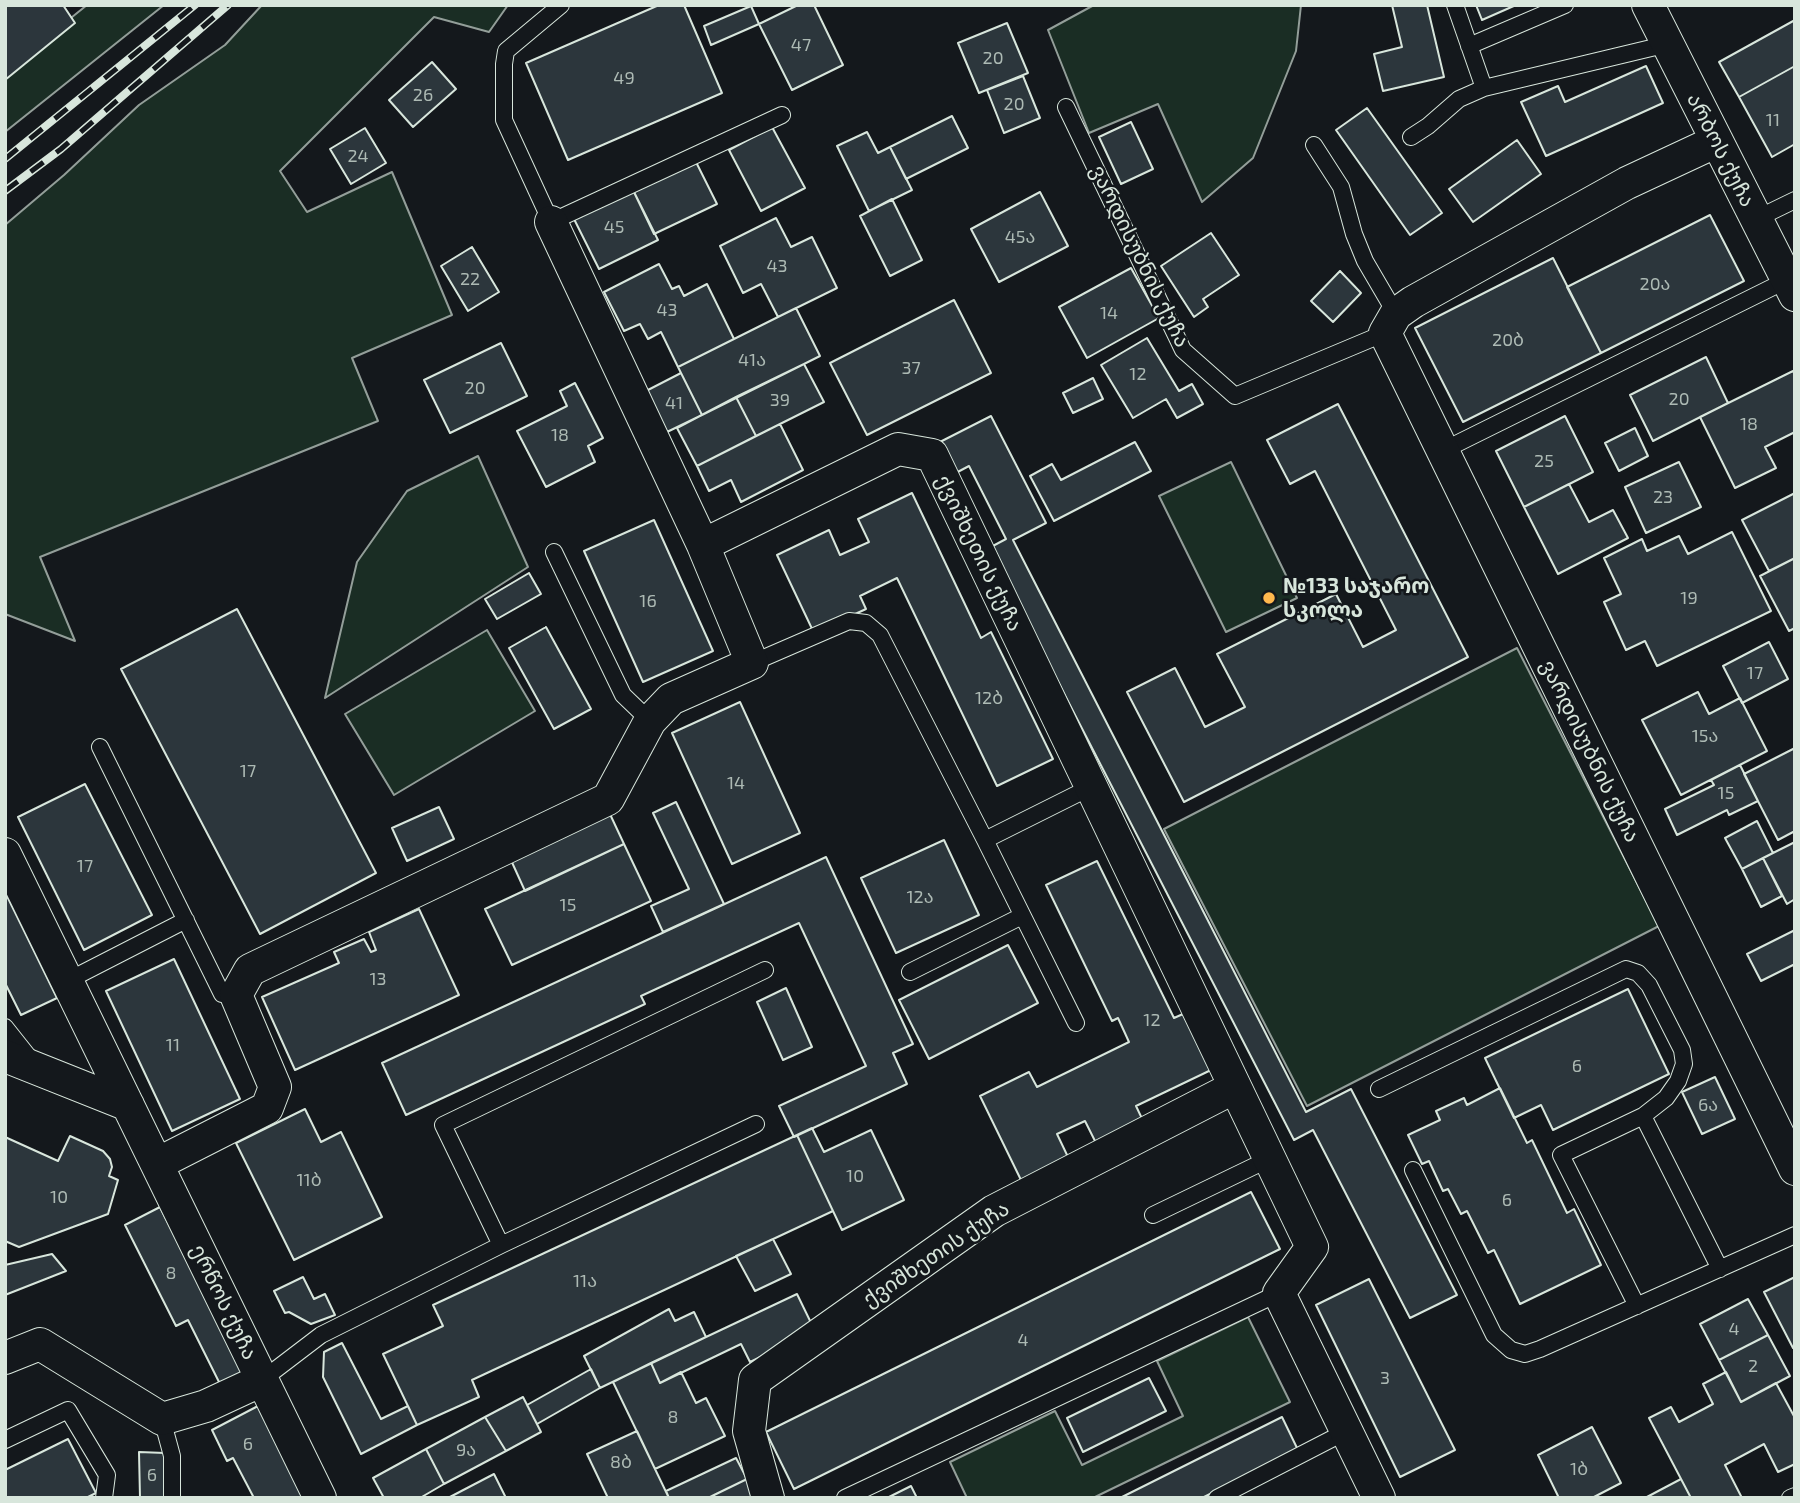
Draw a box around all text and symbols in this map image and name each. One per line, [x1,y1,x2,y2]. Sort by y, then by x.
house number: 47 [791,34,811,56]
house number: 20 [983,47,1003,69]
house number: 49 [613,67,635,89]
house number: 26 [413,84,433,106]
street label: არბოს ქუჩა [1682,89,1760,211]
house number: 20 [1004,93,1024,115]
house number: 11 [1766,109,1780,131]
house number: 24 [347,145,369,167]
street label: ვარდისუბნის ქუჩა [1085,161,1195,351]
house number: 45 [604,216,624,238]
house number: 45ა [1005,226,1035,248]
house number: 43 [766,255,788,277]
house number: 22 [460,268,480,290]
house number: 20ა [1640,273,1670,295]
house number: 43 [656,299,678,321]
house number: 14 [1100,302,1118,324]
house number: 20ბ [1492,329,1524,351]
house number: 41ა [738,349,766,371]
house number: 37 [901,357,921,379]
house number: 12 [1129,363,1147,385]
house number: 20 [465,377,485,399]
house number: 20 [1669,388,1689,410]
house number: 39 [770,389,790,411]
house number: 41 [665,392,683,414]
house number: 18 [1740,413,1758,435]
house number: 18 [551,424,569,446]
house number: 25 [1534,450,1554,472]
street label: ქვიშხეთის ქუჩა [930,471,1028,635]
house number: 23 [1653,486,1673,508]
place label: №133 საჯარო სკოლა [1283,573,1429,623]
house number: 19 [1680,587,1698,609]
house number: 16 [639,590,657,612]
marker: №133 საჯარო სკოლა [1261,590,1277,606]
street label: ვარდისუბნის ქუჩა [1535,656,1645,846]
house number: 17 [1747,662,1763,684]
house number: 12ბ [975,687,1003,709]
house number: 15ა [1692,725,1718,747]
house number: 17 [240,760,256,782]
house number: 14 [727,772,745,794]
house number: 15 [1718,782,1734,804]
house number: 17 [77,855,93,877]
house number: 12ა [906,886,934,908]
house number: 15 [560,894,576,916]
house number: 13 [369,968,387,990]
house number: 12 [1143,1009,1161,1031]
house number: 11 [166,1034,180,1056]
house number: 6 [1572,1055,1582,1077]
house number: 6ა [1698,1094,1718,1116]
house number: 10 [846,1165,864,1187]
house number: 11ბ [296,1169,322,1191]
house number: 10 [50,1186,68,1208]
house number: 6 [1502,1189,1512,1211]
street label: ქვიშხეთის ქუჩა [858,1196,1014,1312]
street label: ერწოს ქუჩა [185,1240,263,1364]
house number: 8 [166,1262,176,1284]
house number: 11ა [573,1270,597,1292]
house number: 4 [1728,1318,1740,1340]
house number: 4 [1017,1329,1029,1351]
house number: 2 [1748,1355,1758,1377]
house number: 3 [1380,1367,1390,1389]
house number: 8 [668,1406,678,1428]
house number: 6 [243,1433,253,1455]
house number: 9ა [456,1439,476,1461]
house number: 8ბ [610,1451,632,1473]
house number: 1ბ [1570,1458,1588,1480]
house number: 6 [147,1464,157,1486]

